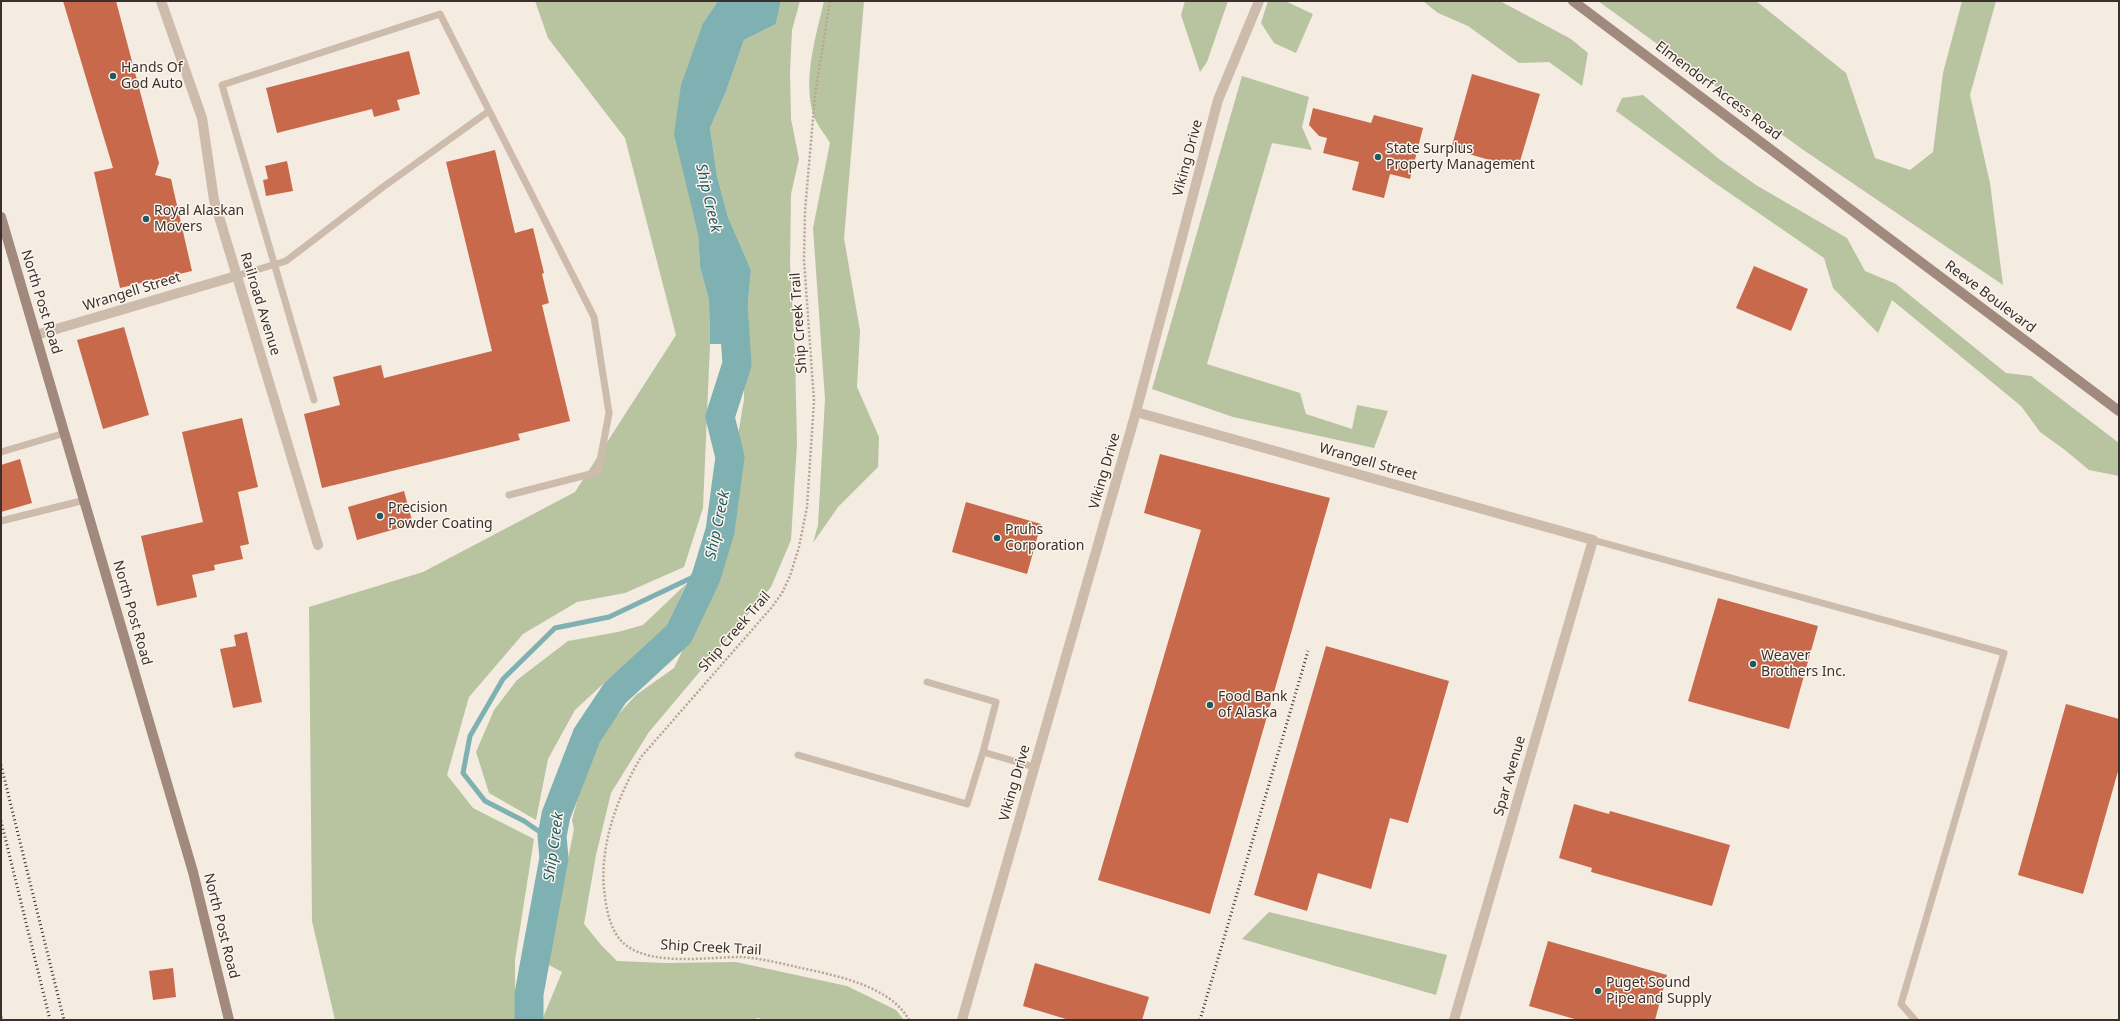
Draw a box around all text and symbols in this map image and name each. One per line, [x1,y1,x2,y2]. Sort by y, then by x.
street label: Elmendorf Access Road [1652,38,1784,144]
place label: Hands Of God Auto [121,60,183,92]
marker: Hands Of God Auto [108,71,118,81]
street label: Viking Drive [1170,118,1206,198]
place label: State Surplus Property Management [1386,141,1535,174]
marker: State Surplus Property Management [1373,152,1383,162]
water label: Ship Creek [691,162,725,234]
place label: Royal Alaskan Movers [154,203,244,236]
marker: Royal Alaskan Movers [141,214,151,224]
street label: North Post Road [17,248,65,356]
street label: Railroad Avenue [236,250,284,358]
street label: Reeve Boulevard [1941,257,2039,337]
street label: Wrangell Street [81,269,183,315]
street label: Ship Creek Trail [787,272,811,374]
street label: Viking Drive [1086,431,1124,511]
street label: Wrangell Street [1317,440,1419,484]
water label: Ship Creek [702,489,734,561]
place label: Precision Powder Coating [388,500,493,532]
marker: Precision Powder Coating [375,511,385,521]
place label: Pruhs Corporation [1005,522,1084,554]
marker: Pruhs Corporation [992,533,1002,543]
street label: North Post Road [109,559,155,667]
street label: Ship Creek Trail [695,588,775,676]
place label: Weaver Brothers Inc. [1761,648,1846,680]
marker: Weaver Brothers Inc. [1748,659,1758,669]
place label: Food Bank of Alaska [1218,689,1288,722]
marker: Food Bank of Alaska [1205,700,1215,710]
street label: Spar Avenue [1491,734,1529,818]
street label: Viking Drive [996,743,1034,823]
water label: Ship Creek [540,811,568,883]
street label: North Post Road [200,871,242,981]
street label: Ship Creek Trail [660,937,762,959]
place label: Puget Sound Pipe and Supply [1606,975,1711,1008]
marker: Puget Sound Pipe and Supply [1593,986,1603,996]

